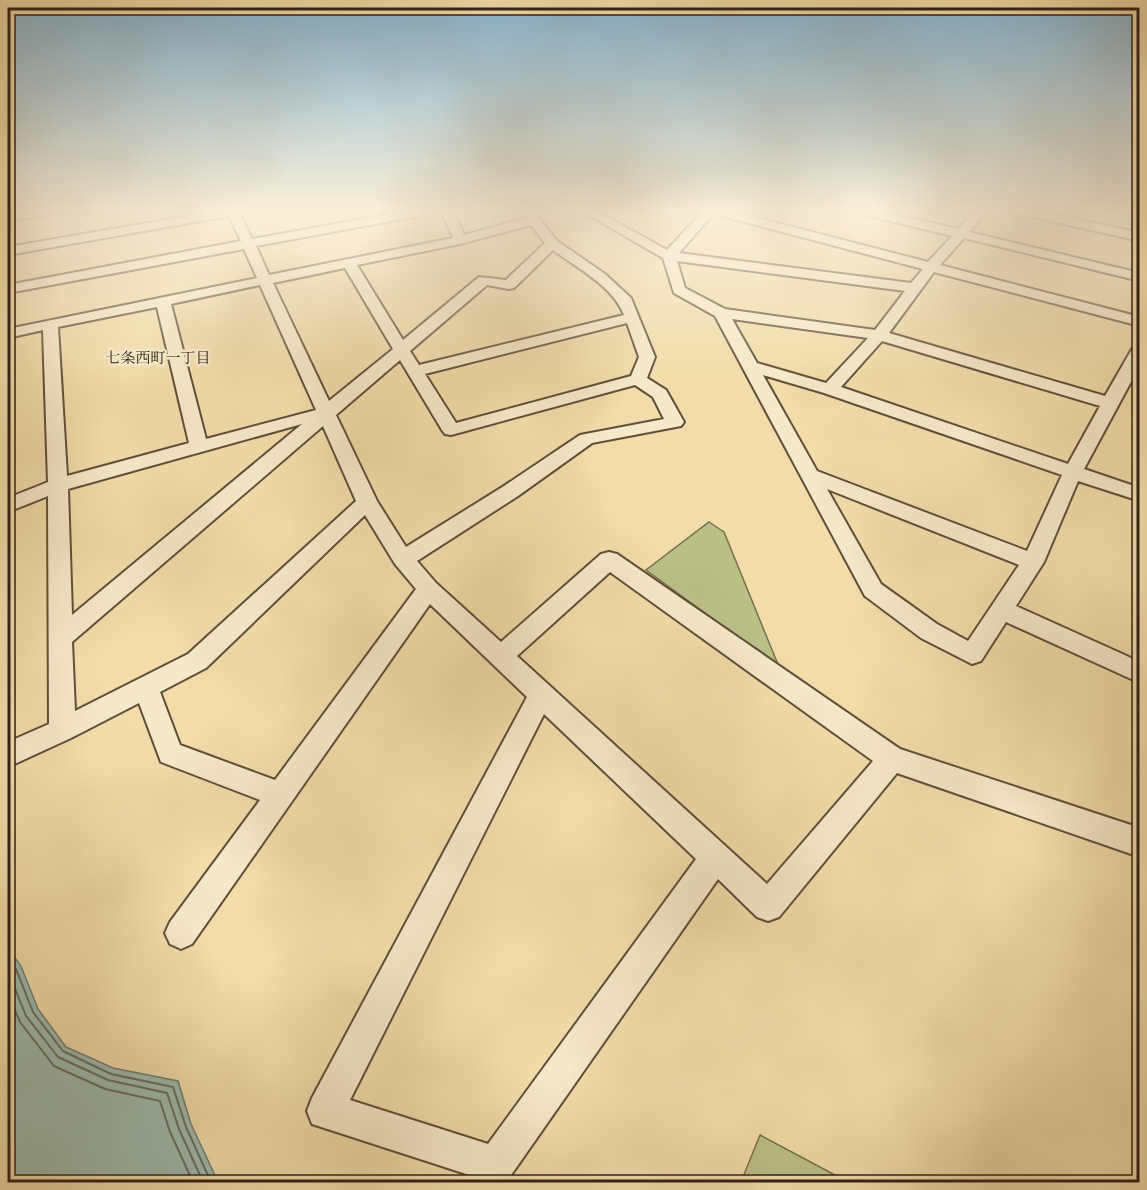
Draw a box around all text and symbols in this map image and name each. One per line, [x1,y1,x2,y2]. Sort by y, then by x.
district label: 七条西町一丁目 [105,348,211,367]

